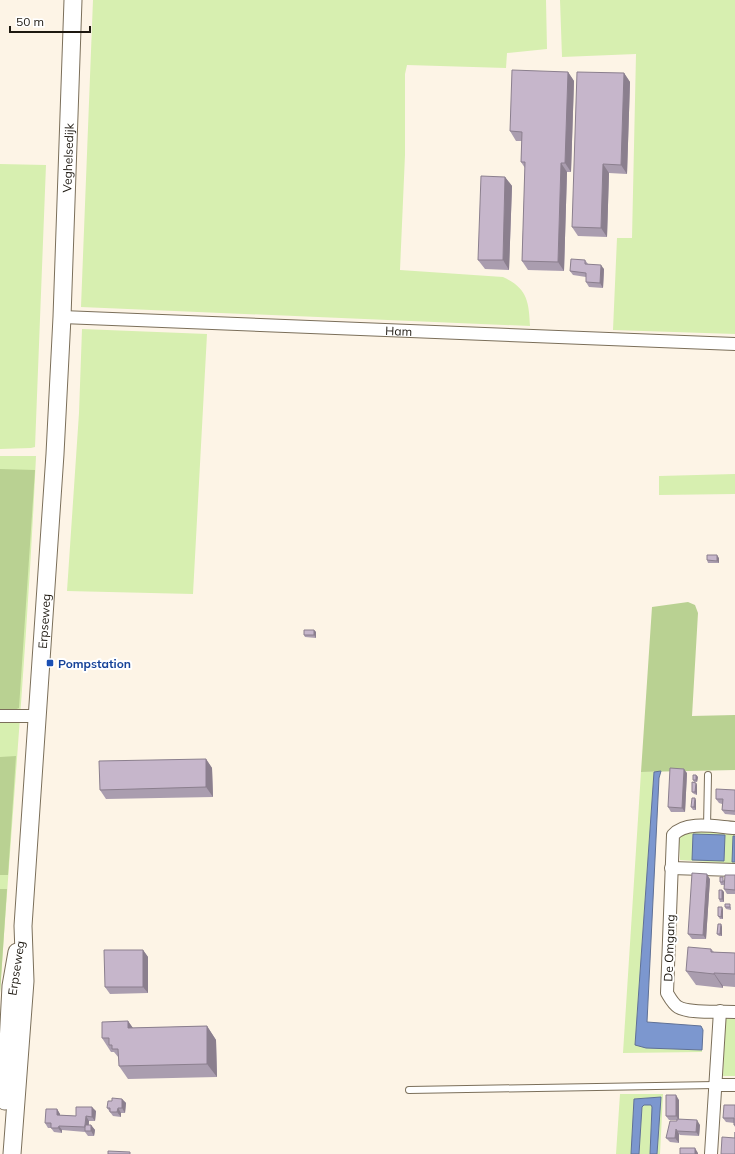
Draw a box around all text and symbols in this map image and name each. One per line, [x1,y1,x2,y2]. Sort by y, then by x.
scale bar [10,8,90,34]
text: 50 m [16,14,44,29]
street label: Veghelsedijk [59,122,76,193]
street label: Ham [385,322,412,339]
street label: Erpseweg [34,593,53,649]
place label: Pompstation [58,656,131,671]
marker: Pompstation [45,658,55,668]
street label: De Omgang [660,914,678,982]
street label: Erpseweg [4,940,28,996]

